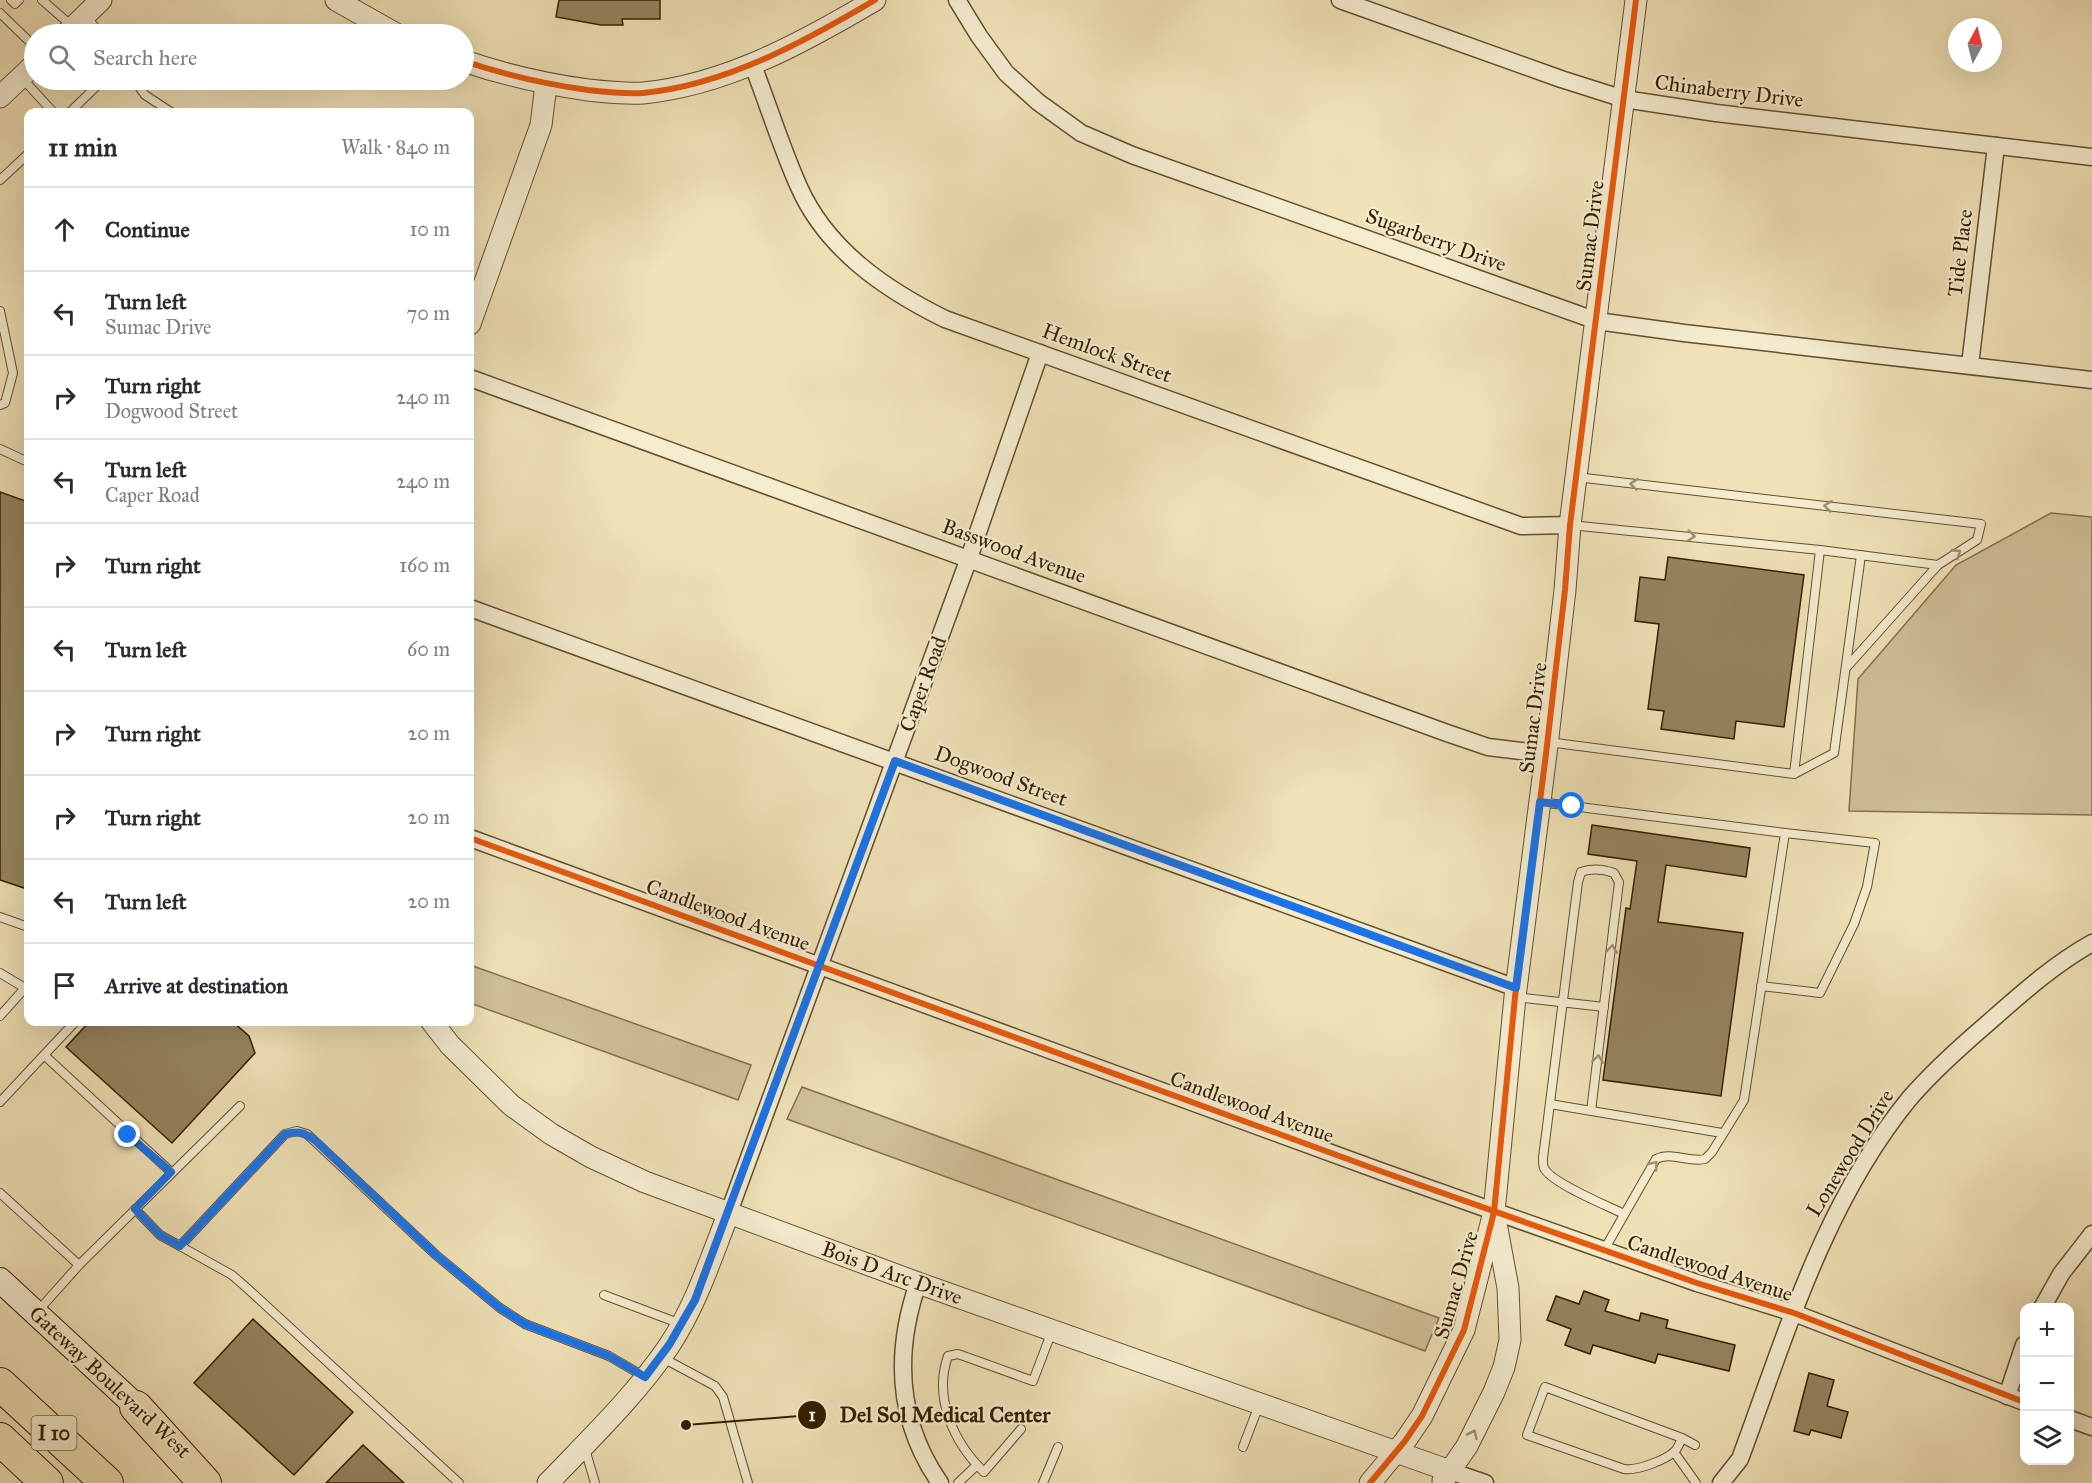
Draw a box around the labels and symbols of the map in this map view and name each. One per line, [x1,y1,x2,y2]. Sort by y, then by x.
north arrow [1948,18,2002,72]
street label: Chinaberry Drive [1653,69,1805,113]
street label: Sumac Drive [1570,179,1610,293]
street label: Sugarberry Drive [1362,203,1510,278]
street label: Tide Place [1942,207,1978,298]
street label: Hemlock Street [1039,318,1176,389]
one-way arrow [1630,478,1639,490]
one-way arrow [1823,500,1832,513]
street label: Basswood Avenue [938,513,1090,589]
one-way arrow [1686,529,1695,542]
one-way arrow [1950,549,1961,560]
street label: Caper Road [894,632,952,735]
street label: Sumac Drive [1513,661,1553,775]
street label: Dogwood Street [931,740,1072,812]
route start [1558,792,1584,818]
street label: Candlewood Avenue [642,873,814,957]
one-way arrow [1605,945,1617,954]
one-way arrow [1591,1055,1603,1064]
street label: Candlewood Avenue [1166,1065,1338,1149]
street label: Lonewood Drive [1801,1084,1900,1221]
route end [114,1121,140,1147]
one-way arrow [1647,1161,1658,1172]
street label: Sumac Drive [1428,1227,1484,1342]
street label: Candlewood Avenue [1624,1229,1796,1307]
street label: Bois D Arc Drive [818,1236,966,1311]
street label: Gateway Boulevard West [24,1300,197,1464]
callout: Del Sol Medical Center [797,1395,1062,1435]
text: Del Sol Medical Center [840,1401,1051,1428]
text: 1 [808,1404,816,1426]
road number: I 10 [32,1416,76,1450]
one-way arrow [1466,1429,1478,1440]

